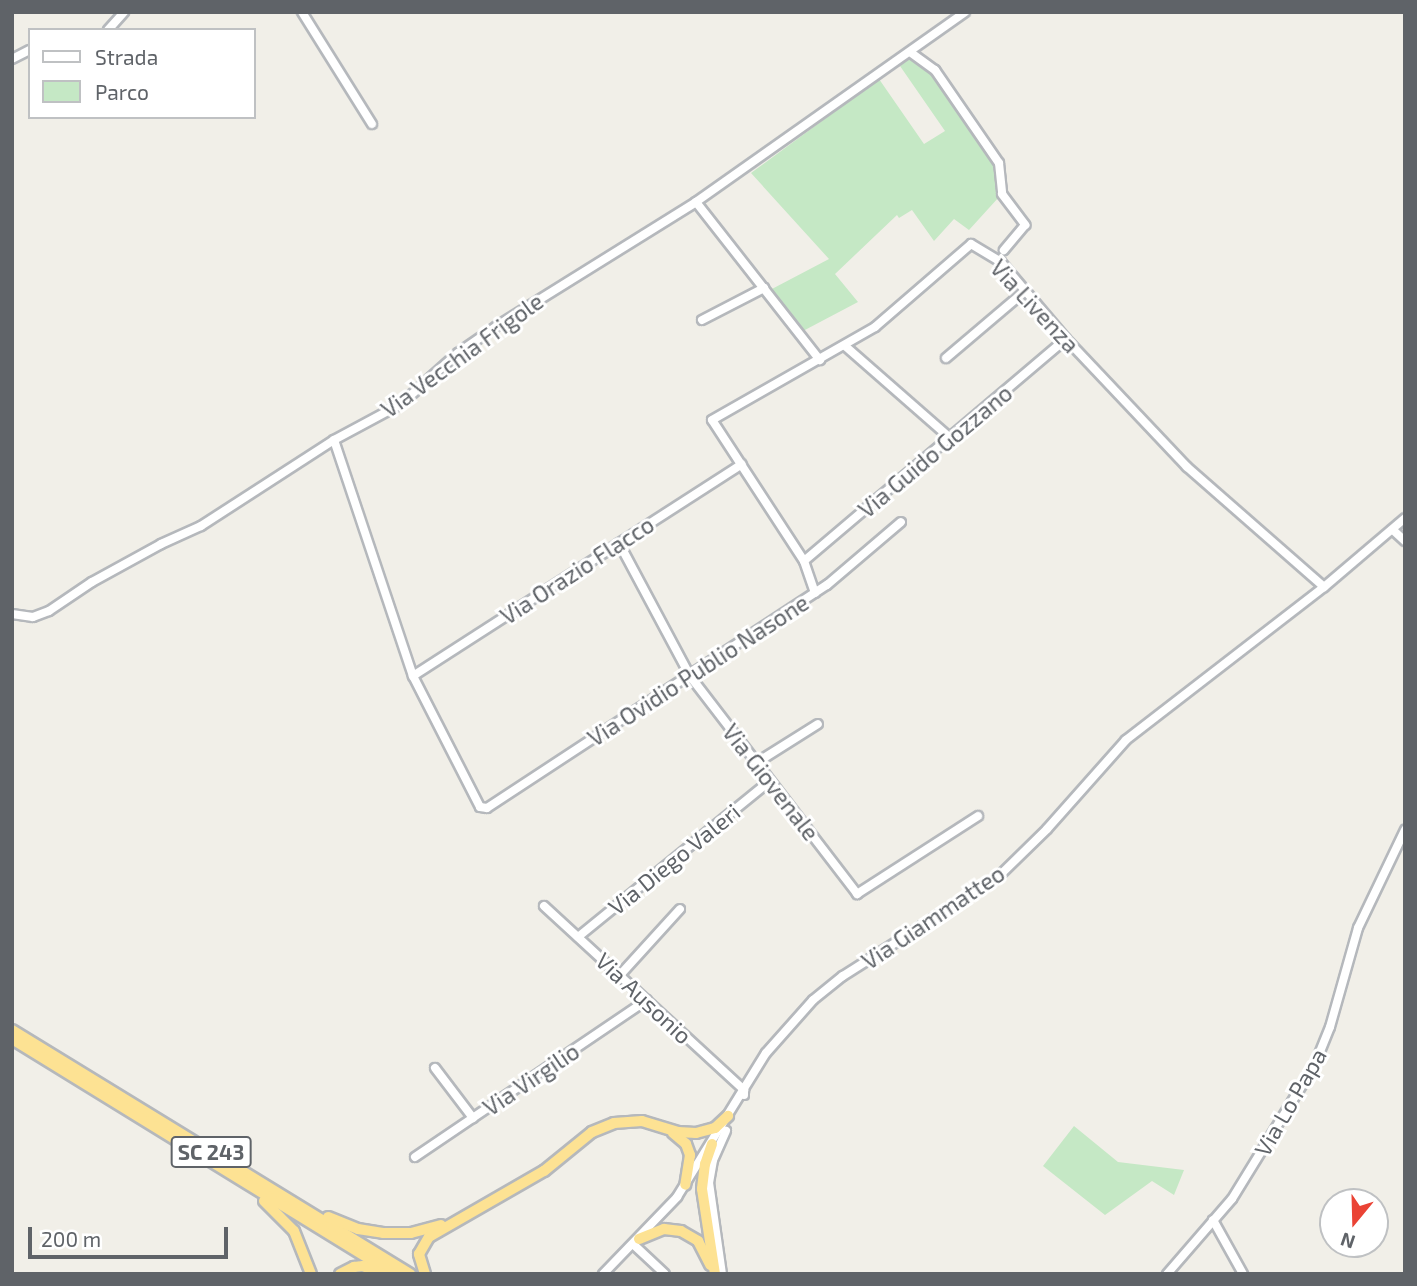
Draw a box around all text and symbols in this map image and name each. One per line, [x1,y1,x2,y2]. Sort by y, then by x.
legend [28,28,256,119]
text: Strada [95,44,158,69]
text: Parco [95,79,149,104]
street label: Via Livenza [985,254,1085,358]
street label: Via Vecchia Frigole [375,287,549,423]
street label: Via Guido Gozzano [853,379,1017,523]
street label: Via Orazio Flacco [495,510,659,630]
street label: Via Ovidio Publio Nasone [582,588,814,752]
street label: Via Giovenale [717,718,825,846]
street label: Via Diego Valeri [602,797,746,921]
street label: Via Giammatteo [856,859,1010,975]
street label: Via Ausonio [590,946,698,1050]
street label: Via Virgilio [478,1037,584,1121]
street label: Via Lo Papa [1248,1043,1332,1161]
road number: SC 243 [169,1134,253,1170]
north arrow [1319,1188,1389,1258]
scale bar [32,1212,231,1256]
text: 200 m [41,1226,101,1251]
text: N [1337,1228,1358,1255]

